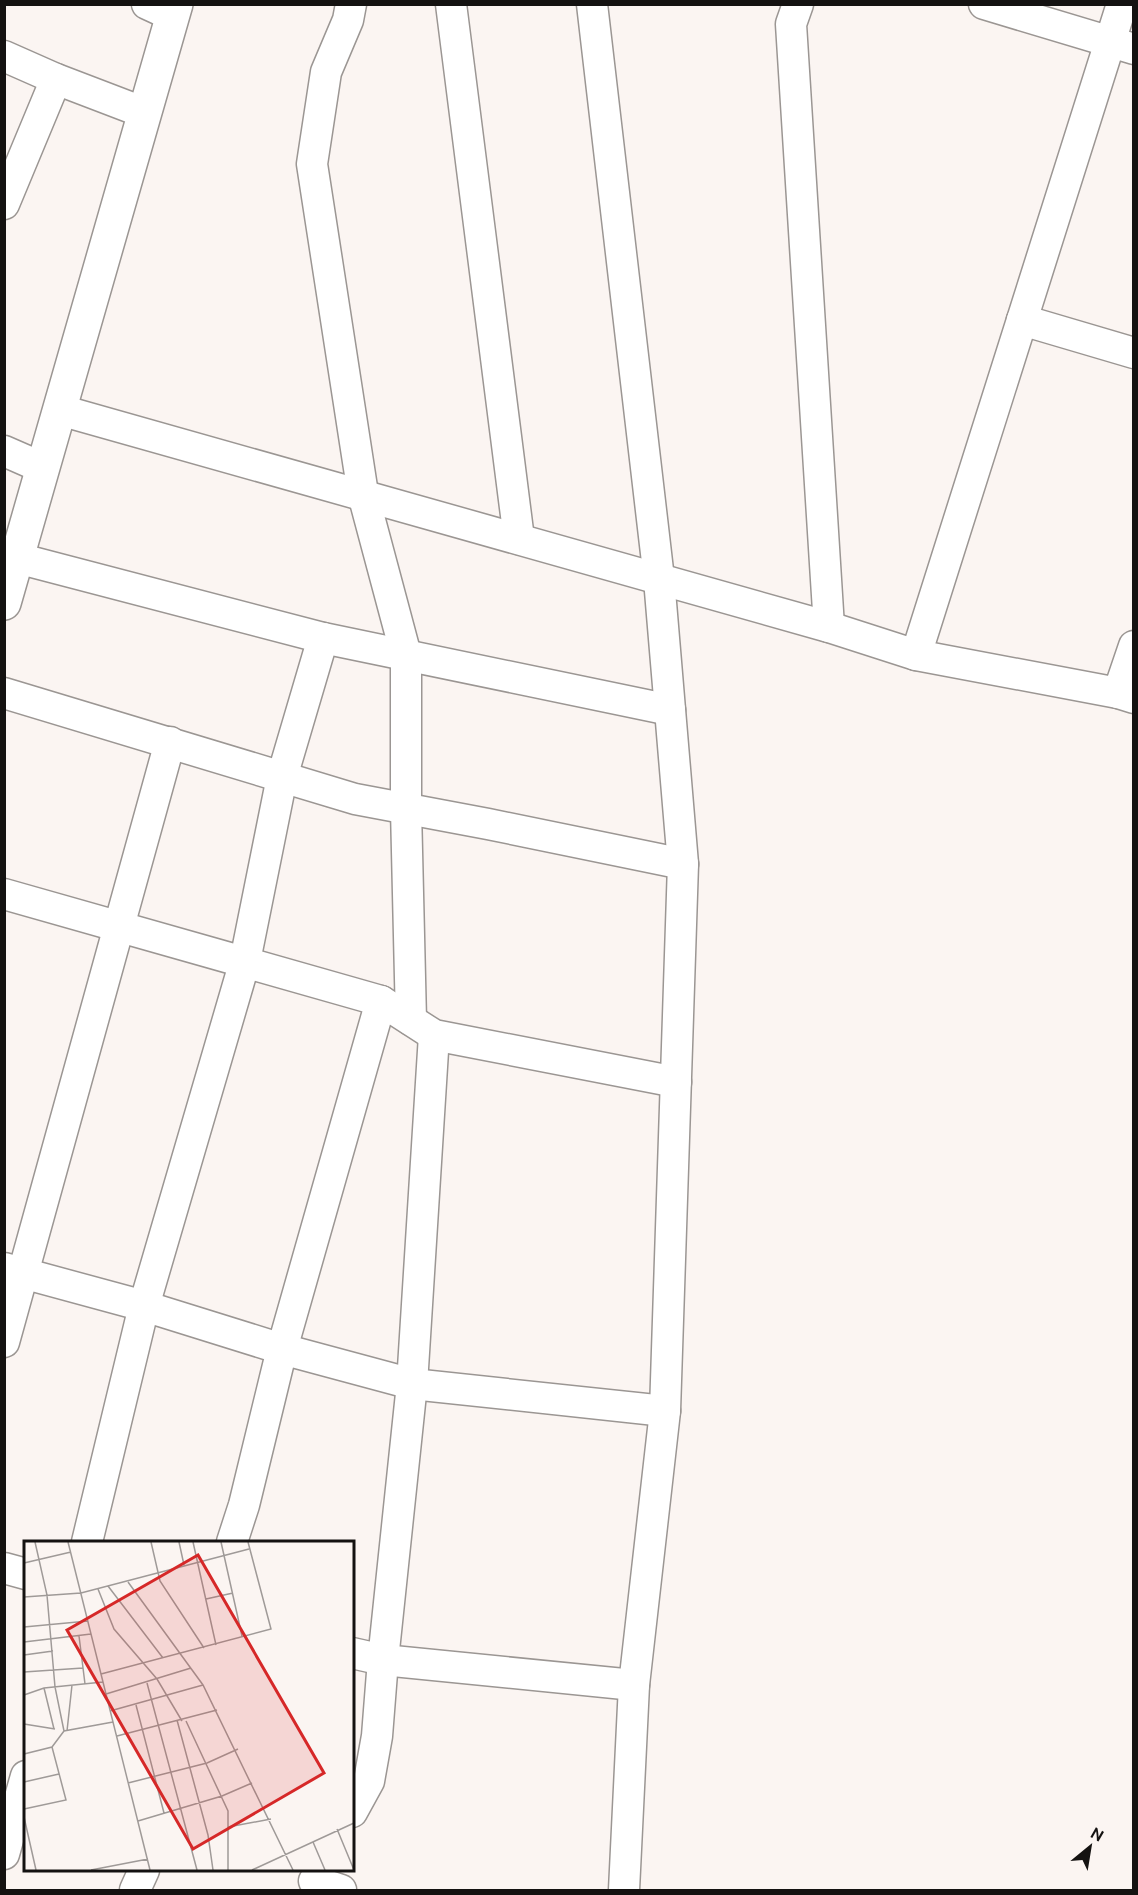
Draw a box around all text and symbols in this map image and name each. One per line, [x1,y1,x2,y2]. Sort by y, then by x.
inset map [24,1541,354,1871]
north arrow [1060,1817,1120,1877]
text: N [1088,1823,1107,1845]

